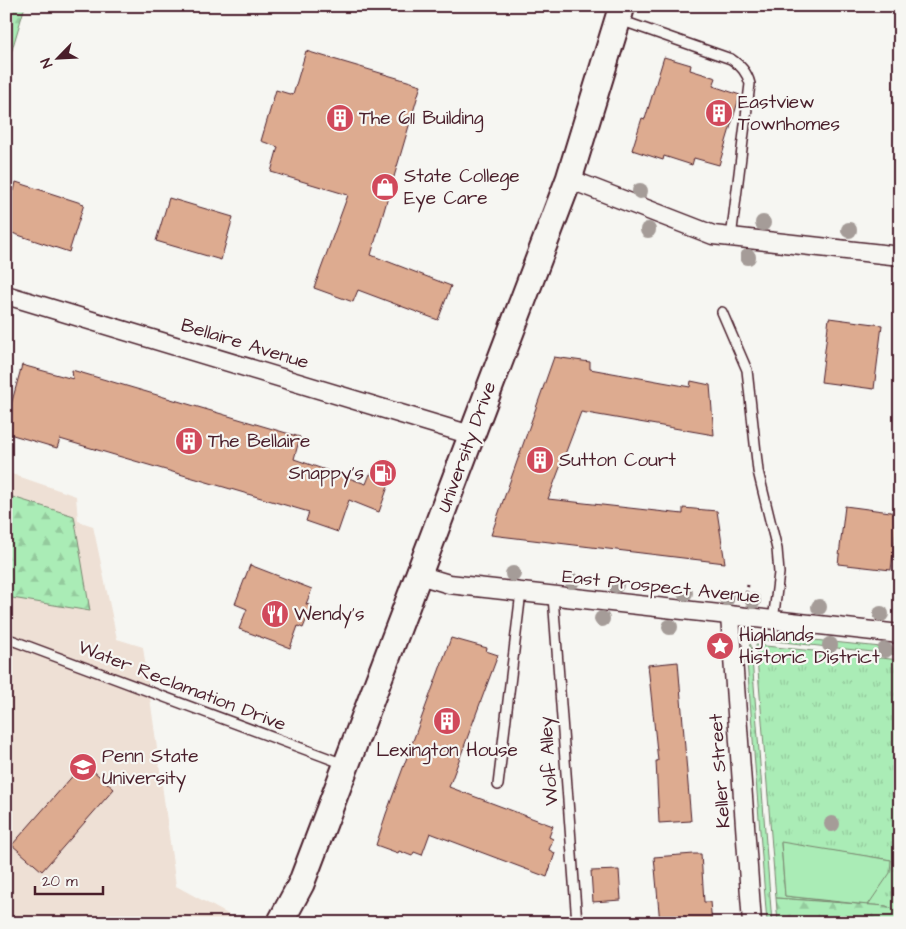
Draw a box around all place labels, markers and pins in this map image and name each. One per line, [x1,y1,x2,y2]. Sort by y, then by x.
place label: Eastview Townhomes [738,89,840,138]
building icon: Eastview Townhomes [704,98,734,128]
building icon: The 611 Building [325,103,355,133]
place label: The 611 Building [359,105,484,133]
place label: State College Eye Care [404,163,520,213]
shop icon: State College Eye Care [370,172,400,202]
building icon: The Bellaire [174,426,204,456]
place label: The Bellaire [208,428,310,455]
building icon: Sutton Court [525,445,555,475]
place label: Sutton Court [559,447,676,474]
fuel station icon: Snappy's [368,458,398,488]
place label: Snappy's [288,460,364,488]
restaurant icon: Wendy's [260,599,290,629]
place label: Wendy's [294,601,364,629]
place label: Highlands Historic District [739,622,880,671]
place icon: Highlands Historic District [705,631,735,661]
building icon: Lexington House [432,706,462,736]
place label: Lexington House [376,737,518,765]
place label: Penn State University [102,743,199,793]
school or university icon: Penn State University [68,752,98,782]

